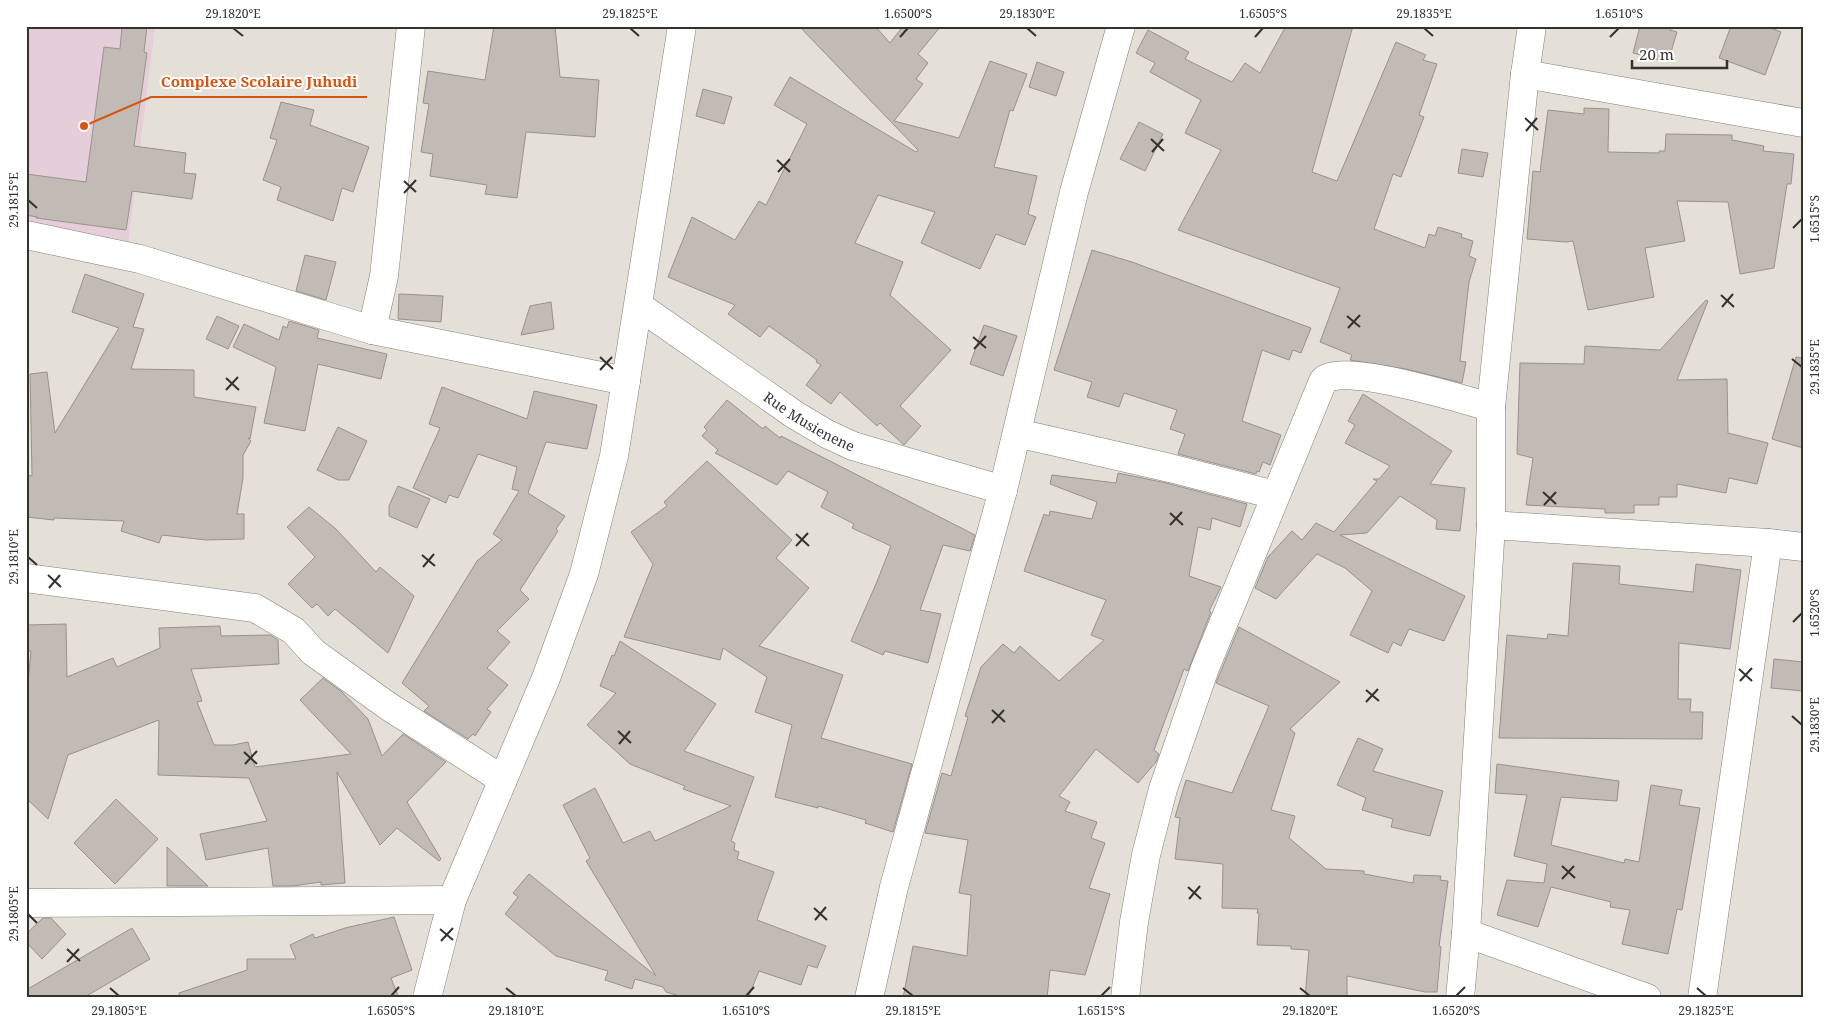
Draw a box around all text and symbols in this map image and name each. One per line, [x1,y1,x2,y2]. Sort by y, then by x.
text: 29.1820°E [205,5,261,22]
text: 29.1825°E [602,5,658,22]
text: 1.6500°S [884,5,932,22]
text: 29.1830°E [999,5,1055,22]
text: 1.6505°S [1239,5,1287,22]
text: 29.1835°E [1396,5,1452,22]
text: 1.6510°S [1595,5,1643,22]
scale bar [1632,38,1726,70]
text: 20 m [1639,44,1674,64]
callout: Complexe Scolaire Juhudi [151,67,367,97]
text: Complexe Scolaire Juhudi [161,71,358,91]
text: 29.1815°E [5,172,22,228]
text: 1.6515°S [1806,195,1823,243]
text: 29.1835°E [1806,339,1823,395]
street label: Rue Musienene [760,387,858,455]
text: 29.1810°E [5,529,22,585]
text: 1.6520°S [1806,589,1823,637]
text: 29.1830°E [1806,697,1823,753]
text: 29.1805°E [5,886,22,942]
text: 29.1805°E [91,1002,147,1019]
text: 1.6505°S [367,1002,415,1019]
text: 29.1810°E [488,1002,544,1019]
text: 1.6510°S [722,1002,770,1019]
text: 29.1815°E [885,1002,941,1019]
text: 1.6515°S [1077,1002,1125,1019]
text: 29.1820°E [1282,1002,1338,1019]
text: 1.6520°S [1432,1002,1480,1019]
text: 29.1825°E [1678,1002,1734,1019]

